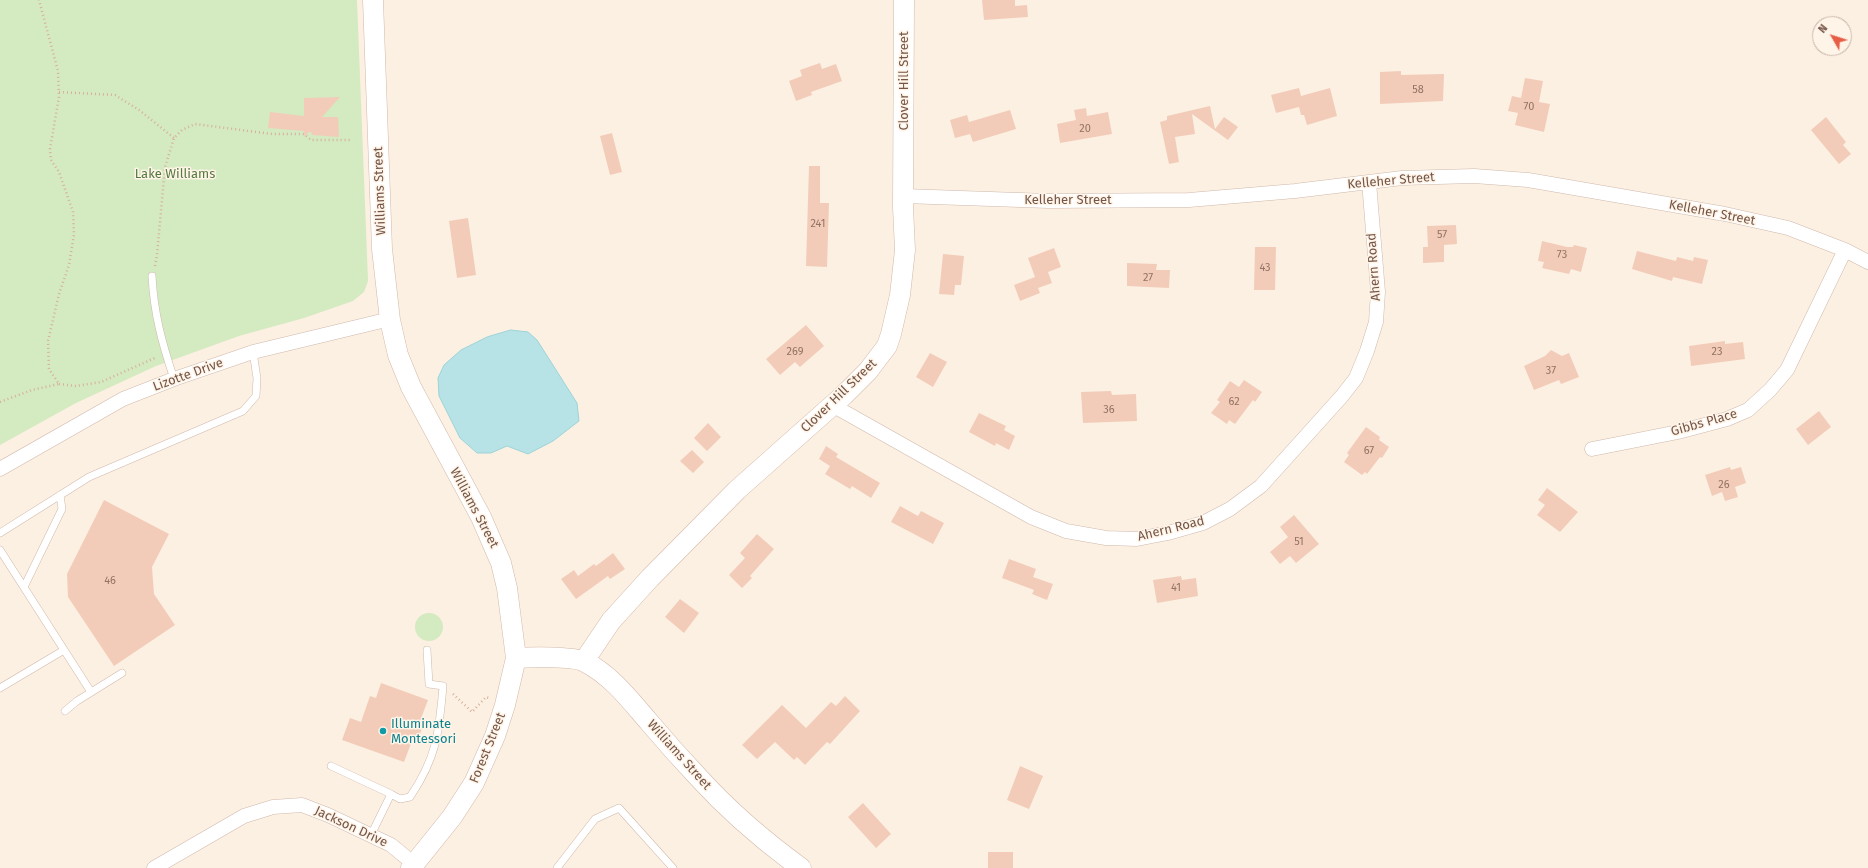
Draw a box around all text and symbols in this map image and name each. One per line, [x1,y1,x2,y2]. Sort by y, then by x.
north arrow [1812,16,1852,56]
text: N [1816,22,1830,36]
street label: Clover Hill Street [896,31,912,131]
house number: 58 [1412,83,1424,97]
house number: 70 [1524,100,1534,114]
house number: 20 [1079,122,1091,136]
street label: Williams Street [371,146,389,236]
park label: Lake Williams [135,166,215,182]
street label: Kelleher Street [1347,169,1435,193]
street label: Kelleher Street [1024,192,1112,208]
street label: Kelleher Street [1668,197,1756,229]
house number: 241 [810,217,826,231]
house number: 57 [1437,228,1447,242]
street label: Ahern Road [1364,232,1384,302]
house number: 73 [1557,248,1567,262]
house number: 43 [1259,261,1271,275]
house number: 27 [1143,271,1153,285]
house number: 269 [787,345,803,359]
house number: 23 [1712,345,1722,359]
street label: Lizotte Drive [151,355,225,395]
street label: Clover Hill Street [798,356,880,436]
house number: 37 [1546,364,1556,378]
house number: 62 [1228,395,1240,409]
house number: 36 [1103,403,1115,417]
street label: Gibbs Place [1669,406,1739,440]
house number: 67 [1364,444,1374,458]
street label: Williams Street [446,465,502,551]
house number: 26 [1718,478,1730,492]
street label: Ahern Road [1136,513,1206,545]
house number: 51 [1294,535,1304,549]
house number: 46 [104,574,116,588]
house number: 41 [1171,581,1181,595]
street label: Forest Street [467,710,509,786]
place label: Illuminate Montessori [391,716,456,747]
street label: Williams Street [644,717,714,793]
marker: Illuminate Montessori [378,726,388,736]
street label: Jackson Drive [312,803,390,851]

